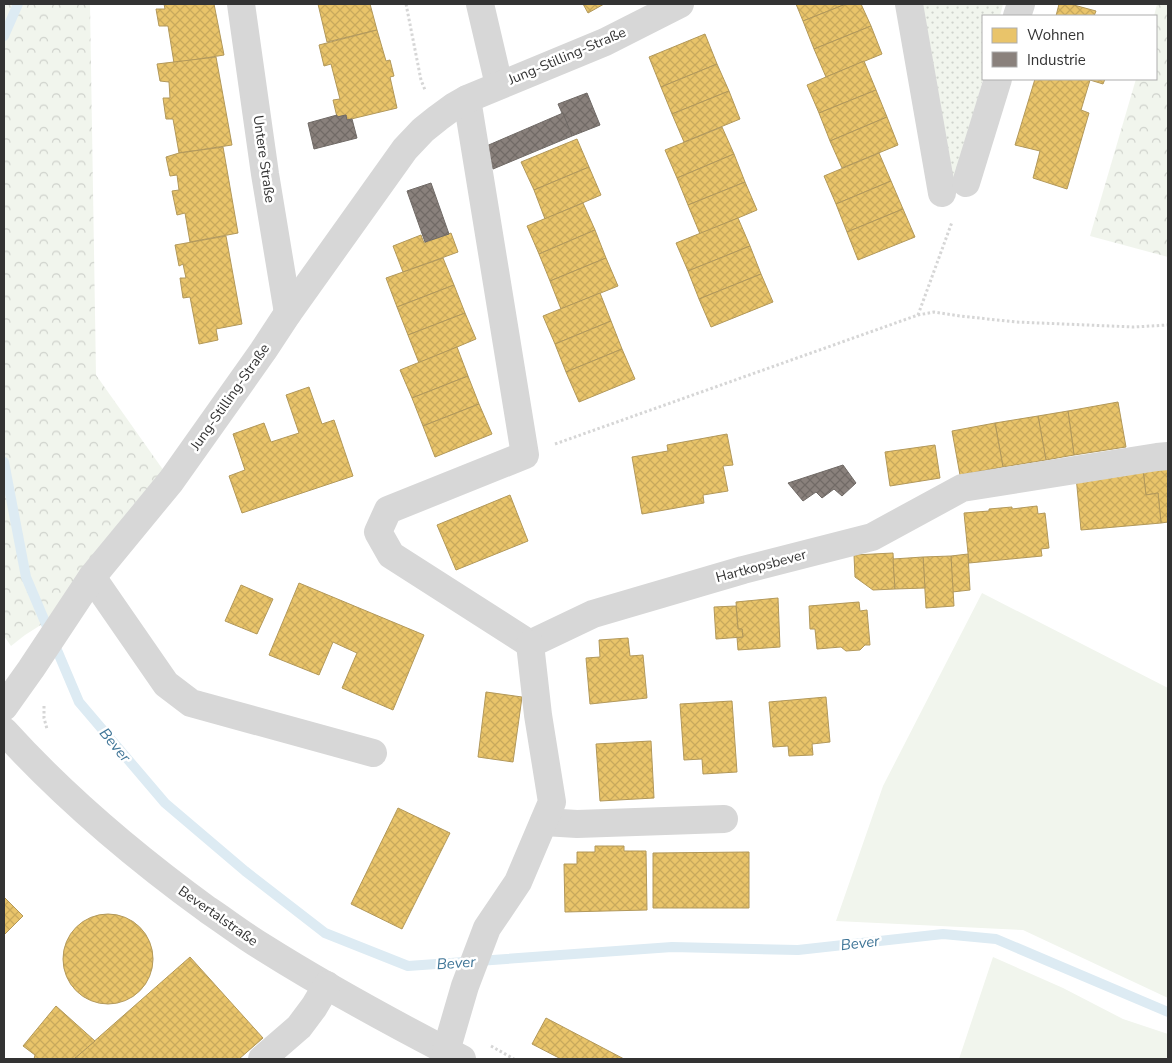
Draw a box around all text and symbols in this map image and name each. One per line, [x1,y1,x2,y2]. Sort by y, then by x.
legend [982,15,1157,80]
street label: Jung-Stilling-Straße [504,23,629,90]
text: Wohnen [1027,25,1085,45]
text: Industrie [1027,50,1086,70]
street label: Untere Straße [248,114,280,204]
street label: Jung-Stilling-Straße [185,340,274,455]
street label: Hartkopsbever [714,545,808,587]
water label: Bever [95,724,136,767]
street label: Bevertalstraße [174,882,262,950]
water label: Bever [839,931,881,955]
water label: Bever [436,952,477,974]

